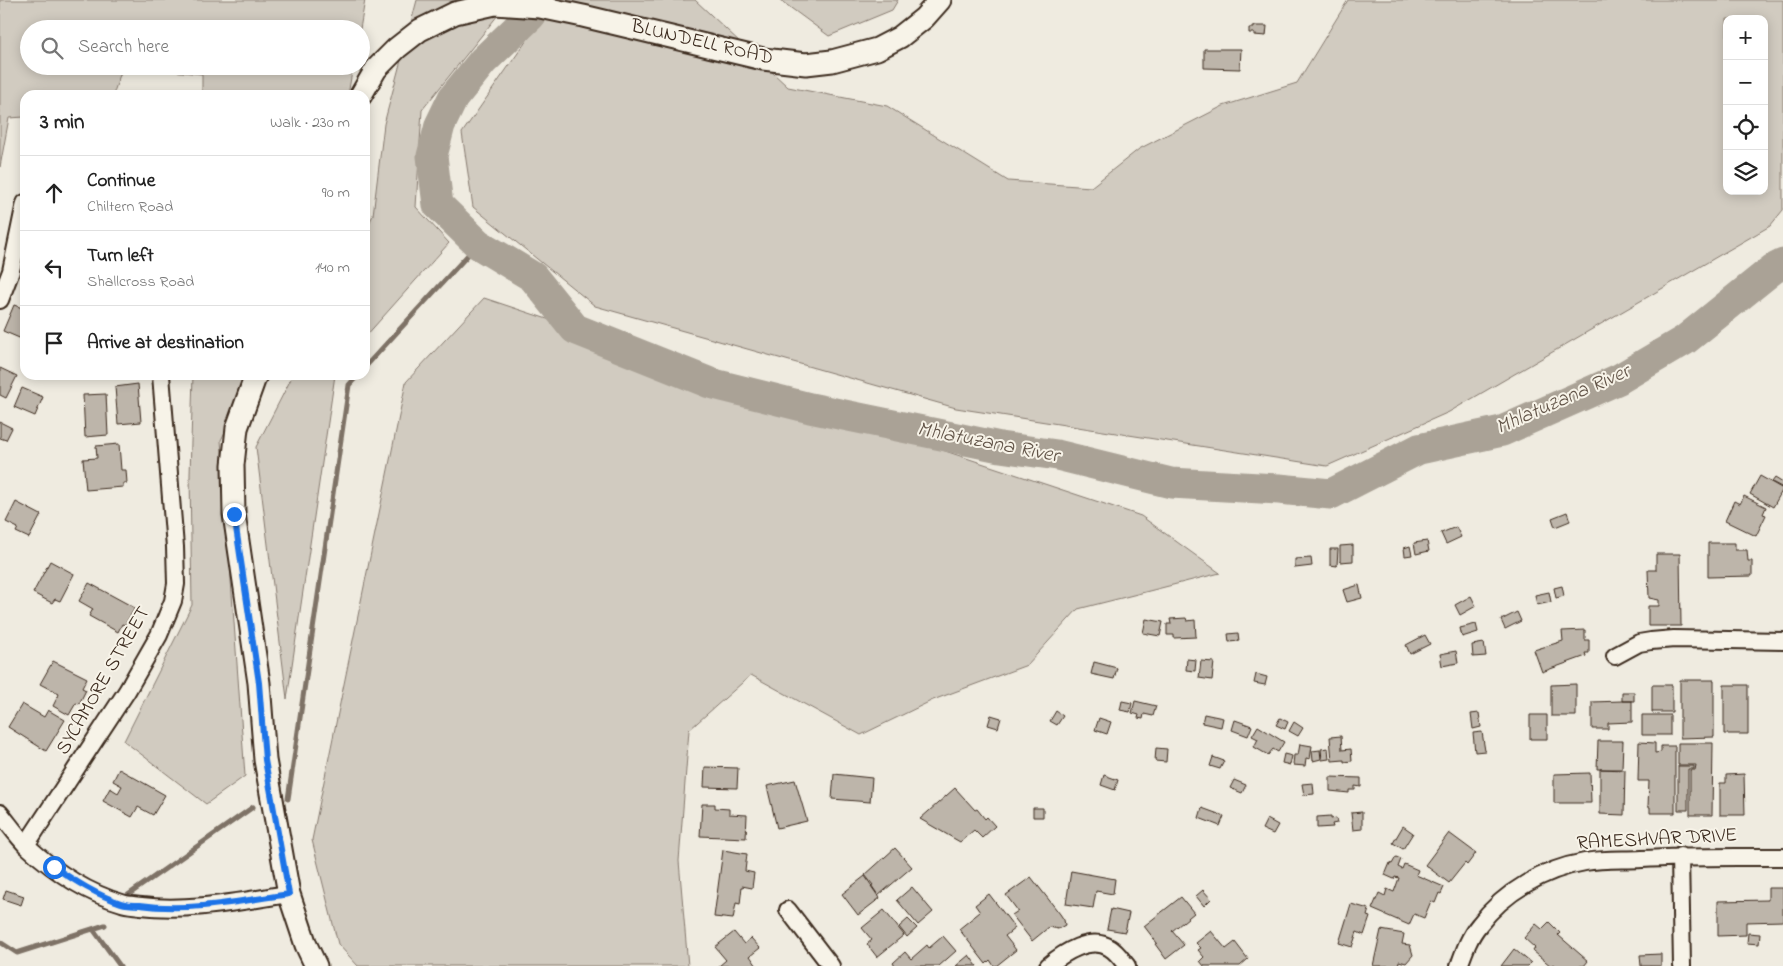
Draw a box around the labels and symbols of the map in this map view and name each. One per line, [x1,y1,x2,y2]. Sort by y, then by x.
street label: BLUNDELL ROAD [627,12,776,73]
water label: Mhlatuzana River [1491,356,1637,443]
water label: Mhlatuzana River [915,415,1064,472]
route end [223,503,246,526]
street label: SYCAMORE STREET [50,601,158,761]
street label: RAMESHVAR DRIVE [1576,821,1738,859]
route start [43,856,66,879]

